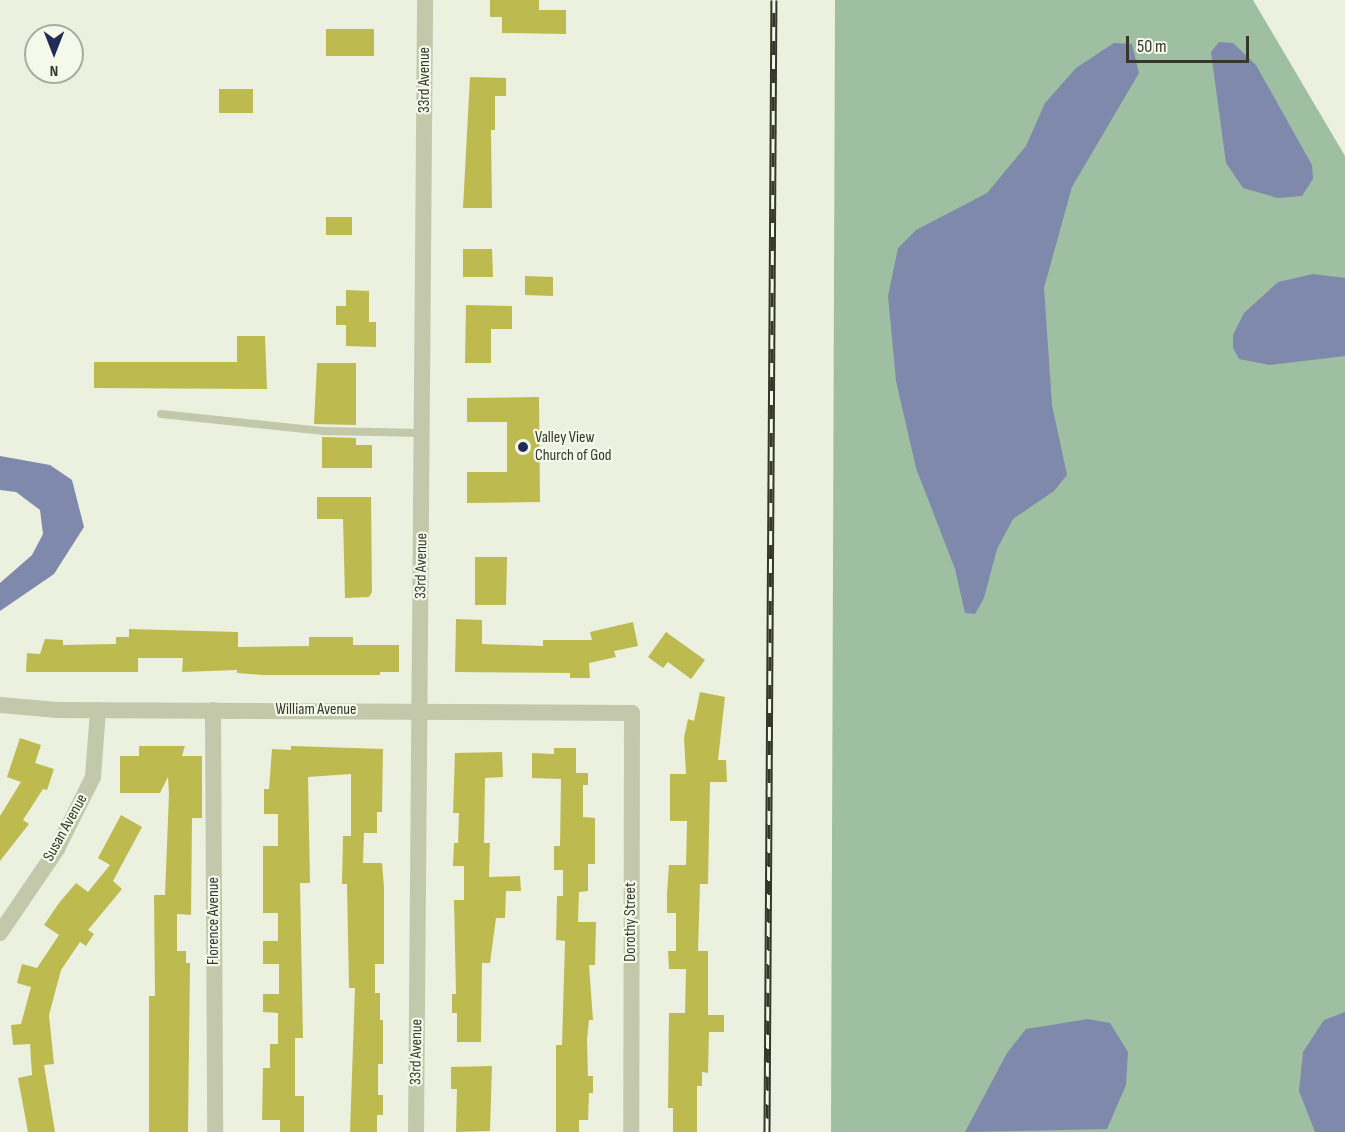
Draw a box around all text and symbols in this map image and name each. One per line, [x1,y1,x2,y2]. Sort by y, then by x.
north arrow [24,24,84,84]
scale bar [1129,24,1252,62]
text: 50 m [1137,36,1167,57]
street label: 33rd Avenue [415,47,435,113]
text: N [50,61,58,80]
place label: Valley View Church of God [535,428,612,466]
marker: Valley View Church of God [516,440,530,454]
street label: 33rd Avenue [412,533,432,599]
street label: William Avenue [276,700,356,720]
street label: Susan Avenue [40,791,92,865]
street label: Florence Avenue [204,877,224,965]
street label: Dorothy Street [621,882,641,962]
street label: 33rd Avenue [407,1019,427,1085]

